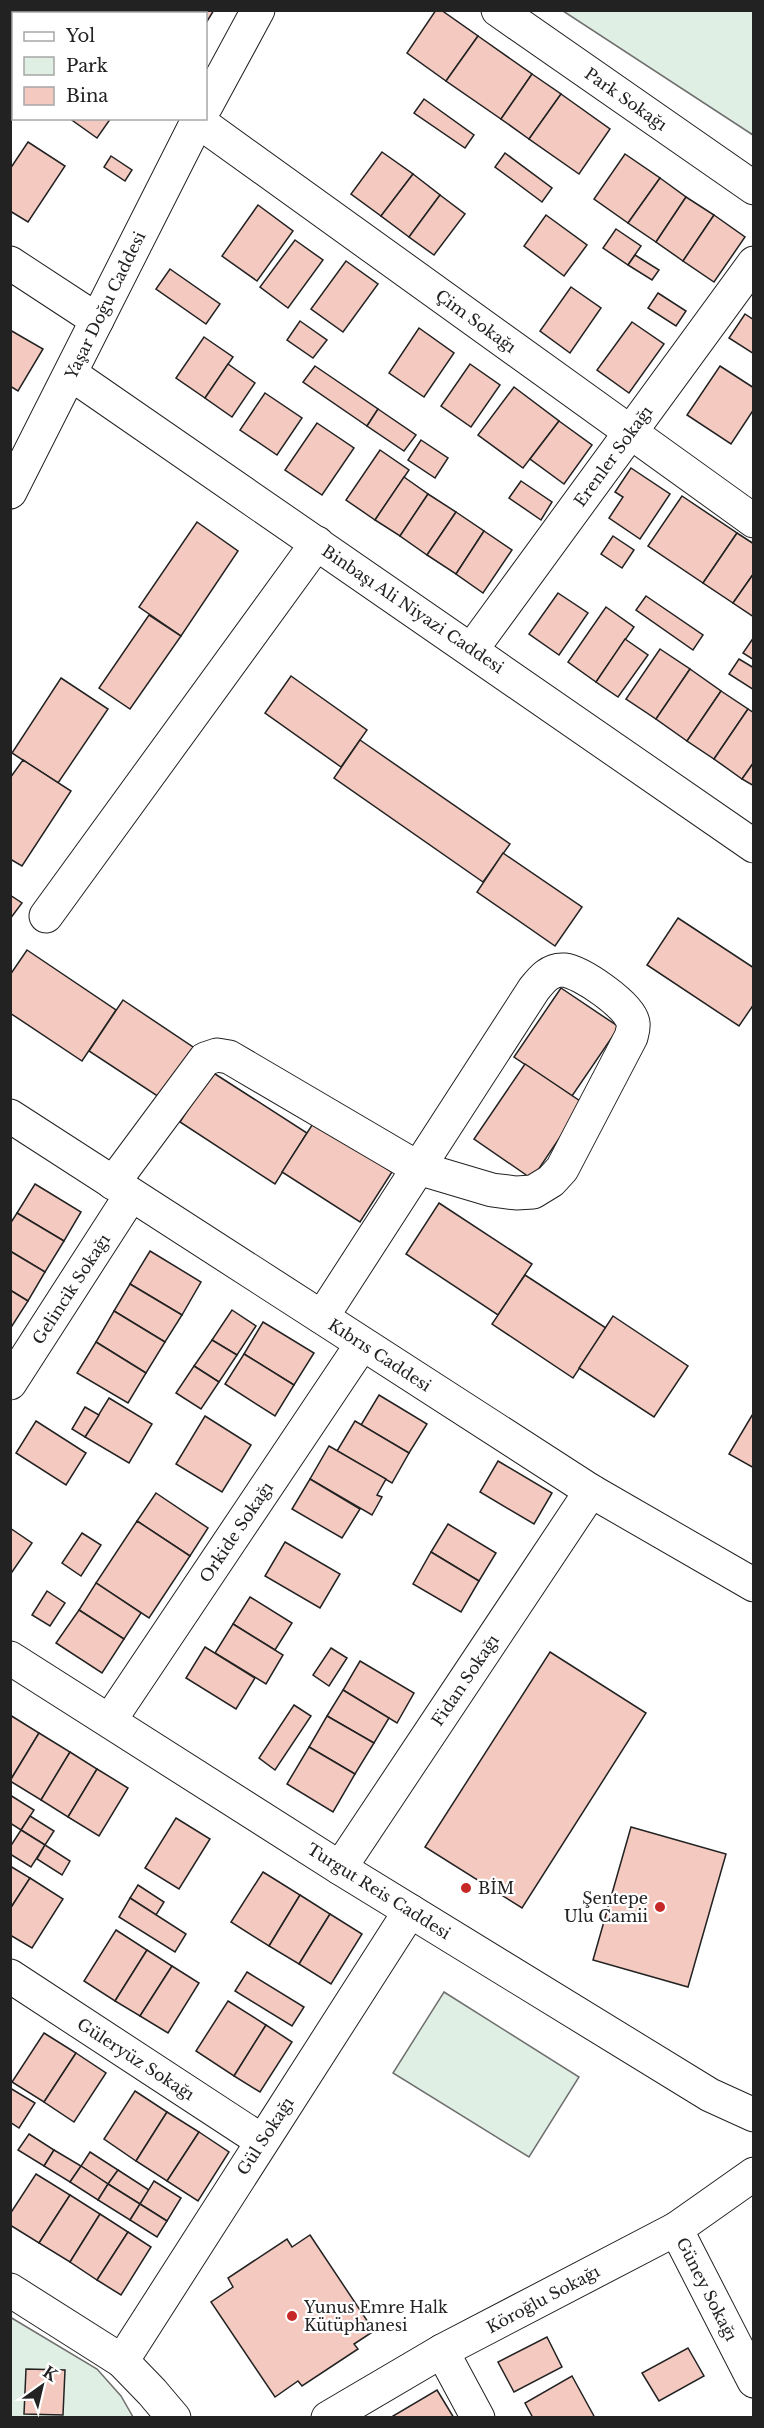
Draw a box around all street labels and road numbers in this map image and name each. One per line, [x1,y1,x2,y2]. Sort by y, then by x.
street label: Park Sokağı [581,63,672,135]
street label: Yaşar Doğu Caddesi [60,227,150,383]
street label: Çim Sokağı [432,285,521,357]
street label: Erenler Sokağı [570,401,657,510]
street label: Binbaşı Ali Niyazi Caddesi [318,541,508,678]
street label: Gelincik Sokağı [28,1230,114,1348]
street label: Kıbrıs Caddesi [325,1314,436,1396]
street label: Orkide Sokağı [195,1477,277,1586]
street label: Fidan Sokağı [427,1630,503,1730]
street label: Turgut Reis Caddesi [304,1839,455,1944]
street label: Güleryüz Sokağı [74,2014,199,2105]
street label: Gül Sokağı [232,2093,298,2179]
street label: Güney Sokağı [672,2234,742,2345]
street label: Köroğlu Sokağı [483,2261,603,2337]

